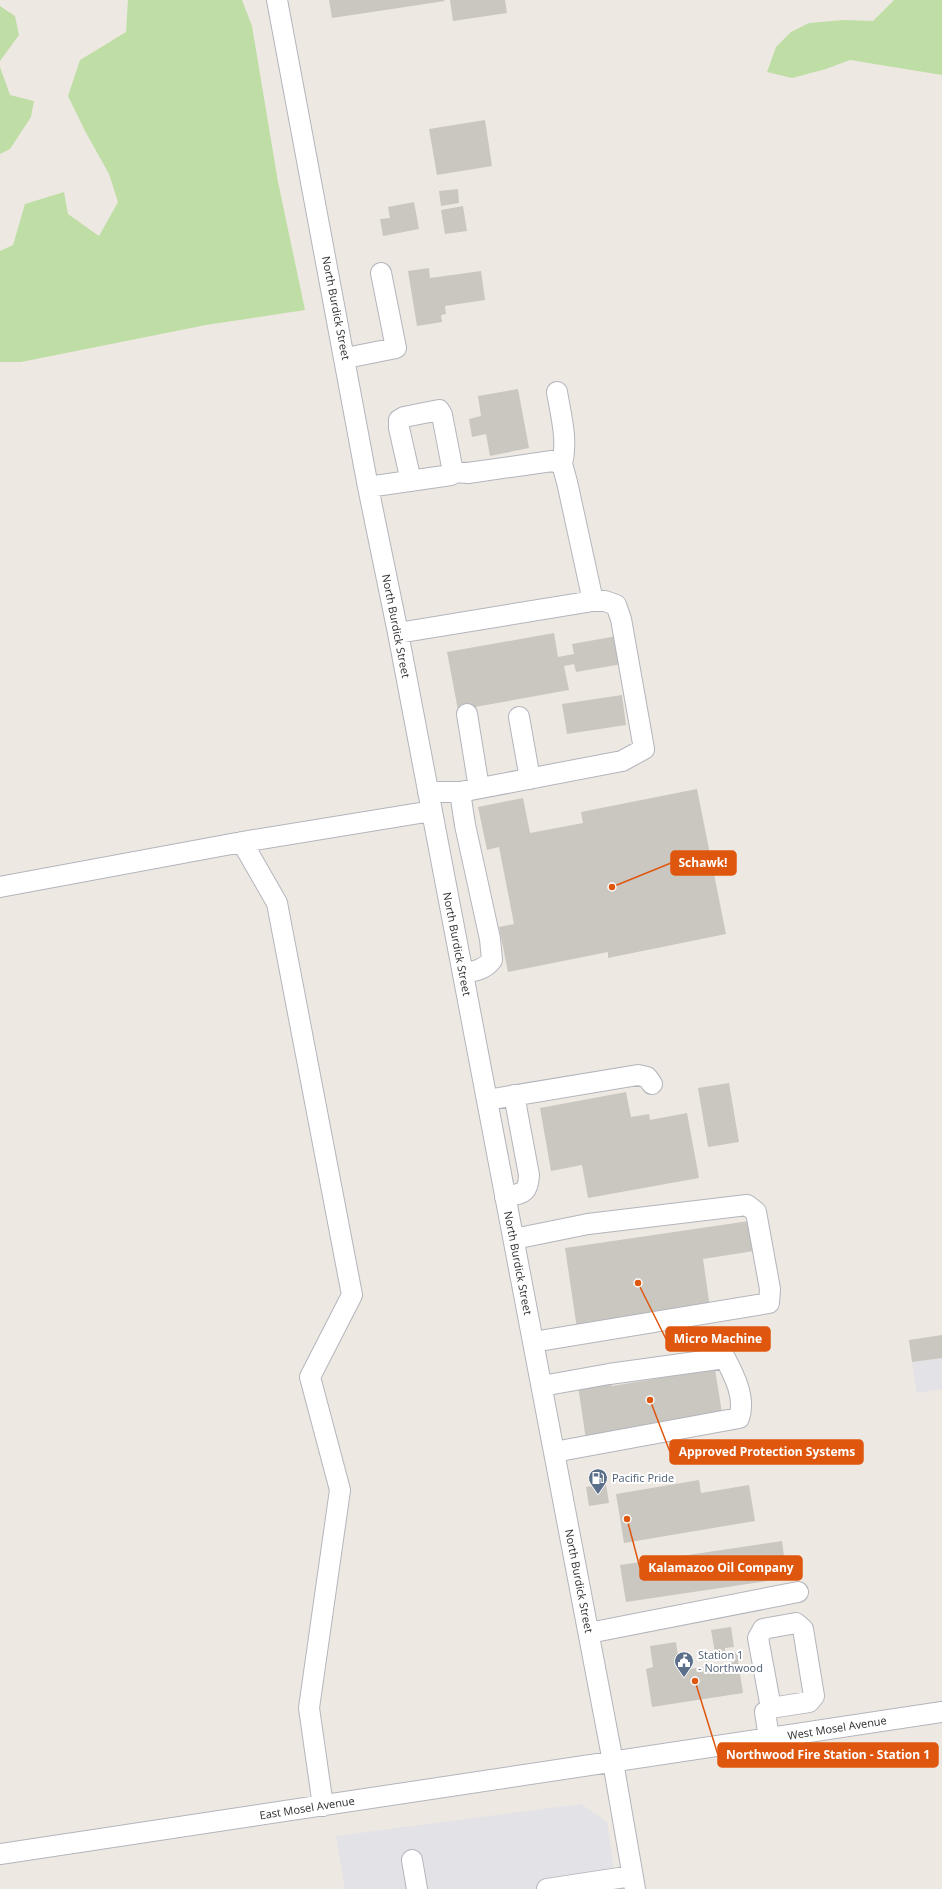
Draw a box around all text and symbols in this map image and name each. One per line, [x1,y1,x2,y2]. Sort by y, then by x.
street label: North Burdick Street [319,255,354,361]
street label: North Burdick Street [379,573,414,679]
callout: Schawk! [671,851,736,875]
text: Schawk! [678,854,728,871]
street label: North Burdick Street [440,891,475,997]
street label: North Burdick Street [501,1210,536,1316]
callout: Micro Machine [666,1327,770,1351]
text: Micro Machine [674,1330,762,1347]
callout: Approved Protection Systems [670,1440,863,1464]
text: Approved Protection Systems [679,1443,855,1460]
fuel station icon: Pacific Pride [587,1467,609,1495]
place label: Pacific Pride [612,1470,674,1485]
street label: North Burdick Street [562,1528,597,1634]
callout: Kalamazoo Oil Company [640,1556,802,1580]
text: Kalamazoo Oil Company [648,1559,794,1576]
place label: Station 1 - Northwood [698,1647,763,1675]
public building icon: Station 1 - Northwood [673,1650,695,1678]
street label: West Mosel Avenue [786,1712,888,1743]
callout: Northwood Fire Station - Station 1 [718,1743,938,1767]
text: Northwood Fire Station - Station 1 [726,1746,930,1763]
street label: East Mosel Avenue [258,1793,356,1822]

